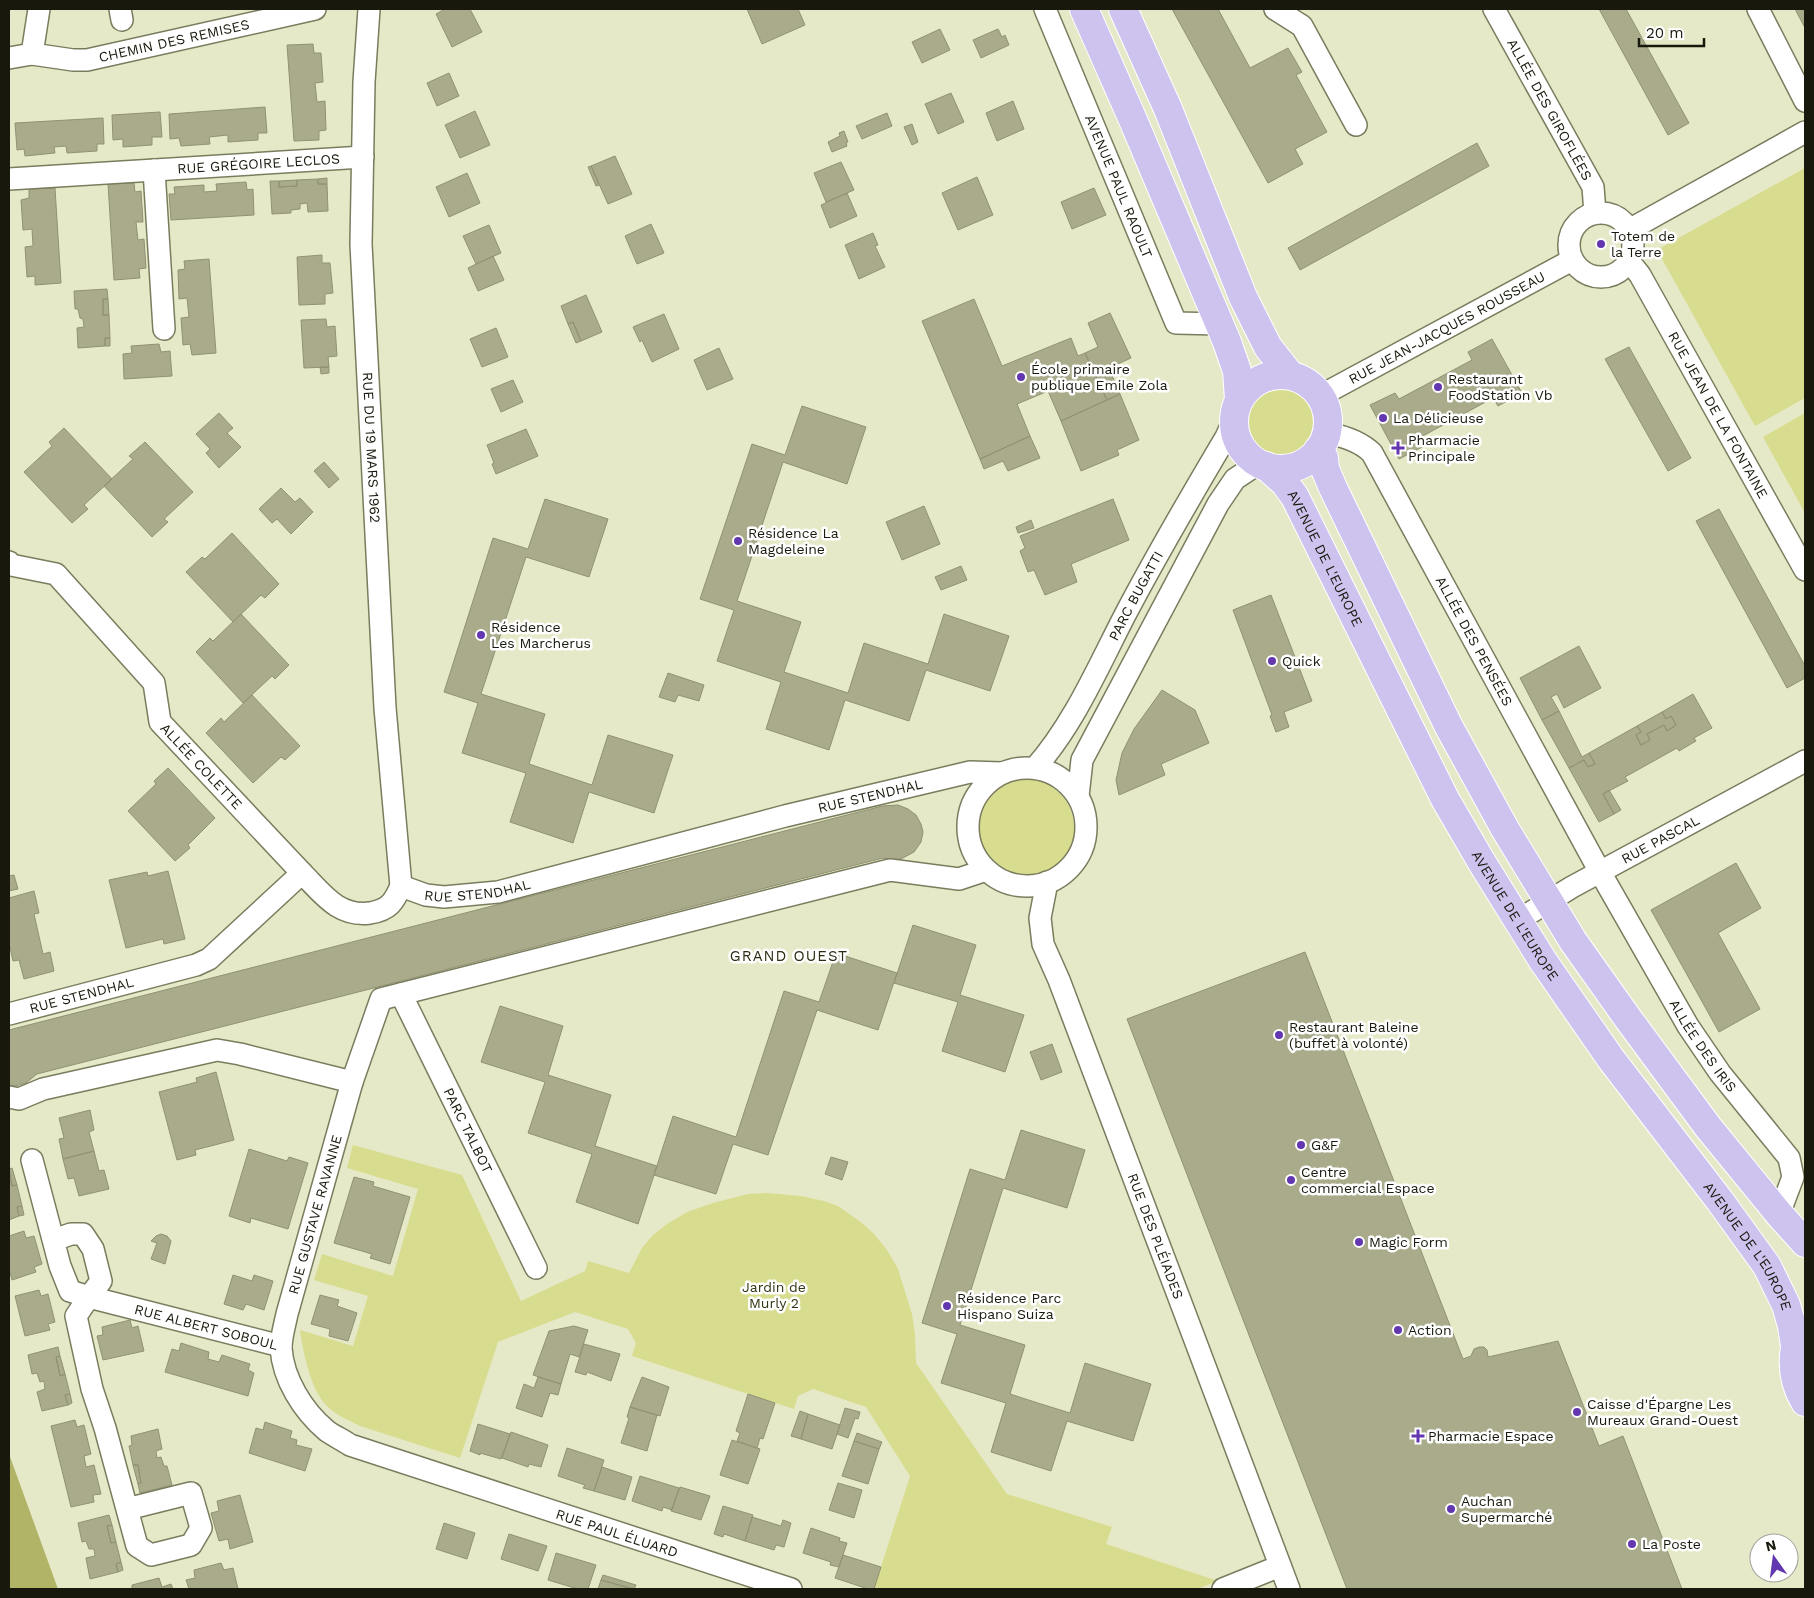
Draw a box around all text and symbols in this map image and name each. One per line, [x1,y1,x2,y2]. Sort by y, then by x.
scale bar [1639,15,1704,47]
street label: CHEMIN DES REMISES [97,16,251,65]
text: 20 m [1646,24,1684,42]
street label: ALLÉE DES GIROFLÉES [1504,36,1596,183]
street label: AVENUE PAUL RAOULT [1082,112,1156,261]
street label: RUE GRÉGOIRE LECLOS [177,150,340,177]
place label: Totem de la Terre [1611,228,1675,260]
marker: Totem de la Terre [1595,238,1607,250]
street label: RUE JEAN-JACQUES ROUSSEAU [1346,268,1548,387]
street label: RUE JEAN DE LA FONTAINE [1665,329,1771,501]
place label: École primaire publique Emile Zola [1031,361,1168,393]
marker: École primaire publique Emile Zola [1015,371,1027,383]
place label: Restaurant FoodStation Vb [1448,371,1553,403]
street label: RUE DU 19 MARS 1962 [360,372,383,523]
marker: Restaurant FoodStation Vb [1432,381,1444,393]
place label: La Délicieuse [1393,410,1484,426]
marker: La Délicieuse [1377,412,1389,424]
place label: Pharmacie Principale [1408,432,1480,464]
marker: Pharmacie Principale [1392,442,1404,454]
street label: AVENUE DE L'EUROPE [1285,487,1366,629]
place label: Résidence La Magdeleine [748,525,839,557]
marker: Résidence La Magdeleine [732,535,744,547]
street label: PARC BUGATTI [1105,548,1166,643]
street label: ALLÉE DES PENSÉES [1433,573,1516,709]
place label: Résidence Les Marcherus [491,619,591,651]
marker: Résidence Les Marcherus [475,629,487,641]
place label: Quick [1282,653,1321,669]
marker: Quick [1266,655,1278,667]
street label: ALLÉE COLETTE [157,720,246,812]
street label: RUE STENDHAL [816,776,924,816]
street label: RUE PASCAL [1619,812,1702,867]
street label: AVENUE DE L'EUROPE [1469,848,1562,984]
street label: RUE STENDHAL [423,876,532,905]
district label: GRAND OUEST [730,947,848,965]
street label: RUE STENDHAL [28,974,135,1016]
street label: ALLÉE DES IRIS [1666,997,1740,1095]
place label: Restaurant Baleine (buffet à volonté) [1289,1019,1419,1051]
marker: Restaurant Baleine (buffet à volonté) [1273,1029,1285,1041]
street label: PARC TALBOT [440,1085,496,1176]
street label: RUE GUSTAVE RAVANNE [285,1133,345,1296]
place label: G&F [1311,1137,1338,1153]
marker: G&F [1295,1139,1307,1151]
place label: Centre commercial Espace [1301,1164,1434,1196]
street label: RUE DES PLÉIADES [1125,1171,1187,1301]
marker: Centre commercial Espace [1285,1174,1297,1186]
street label: AVENUE DE L'EUROPE [1700,1179,1795,1312]
place label: Magic Form [1369,1234,1448,1250]
marker: Magic Form [1353,1236,1365,1248]
park label: Jardin de Murly 2 [742,1279,806,1311]
place label: Résidence Parc Hispano Suiza [957,1290,1061,1322]
marker: Résidence Parc Hispano Suiza [941,1300,953,1312]
street label: RUE ALBERT SOBOUL [133,1301,280,1353]
place label: Action [1408,1322,1452,1338]
marker: Action [1392,1324,1404,1336]
place label: Caisse d'Épargne Les Mureaux Grand-Ouest [1587,1396,1738,1428]
marker: Caisse d'Épargne Les Mureaux Grand-Ouest [1571,1406,1583,1418]
place label: Pharmacie Espace [1428,1428,1553,1444]
marker: Pharmacie Espace [1412,1430,1424,1442]
place label: Auchan Supermarché [1461,1493,1552,1525]
marker: Auchan Supermarché [1445,1503,1457,1515]
street label: RUE PAUL ÉLUARD [554,1506,680,1560]
north arrow [1749,1533,1799,1583]
place label: La Poste [1642,1536,1701,1552]
text: N [1764,1536,1778,1554]
marker: La Poste [1626,1538,1638,1550]

